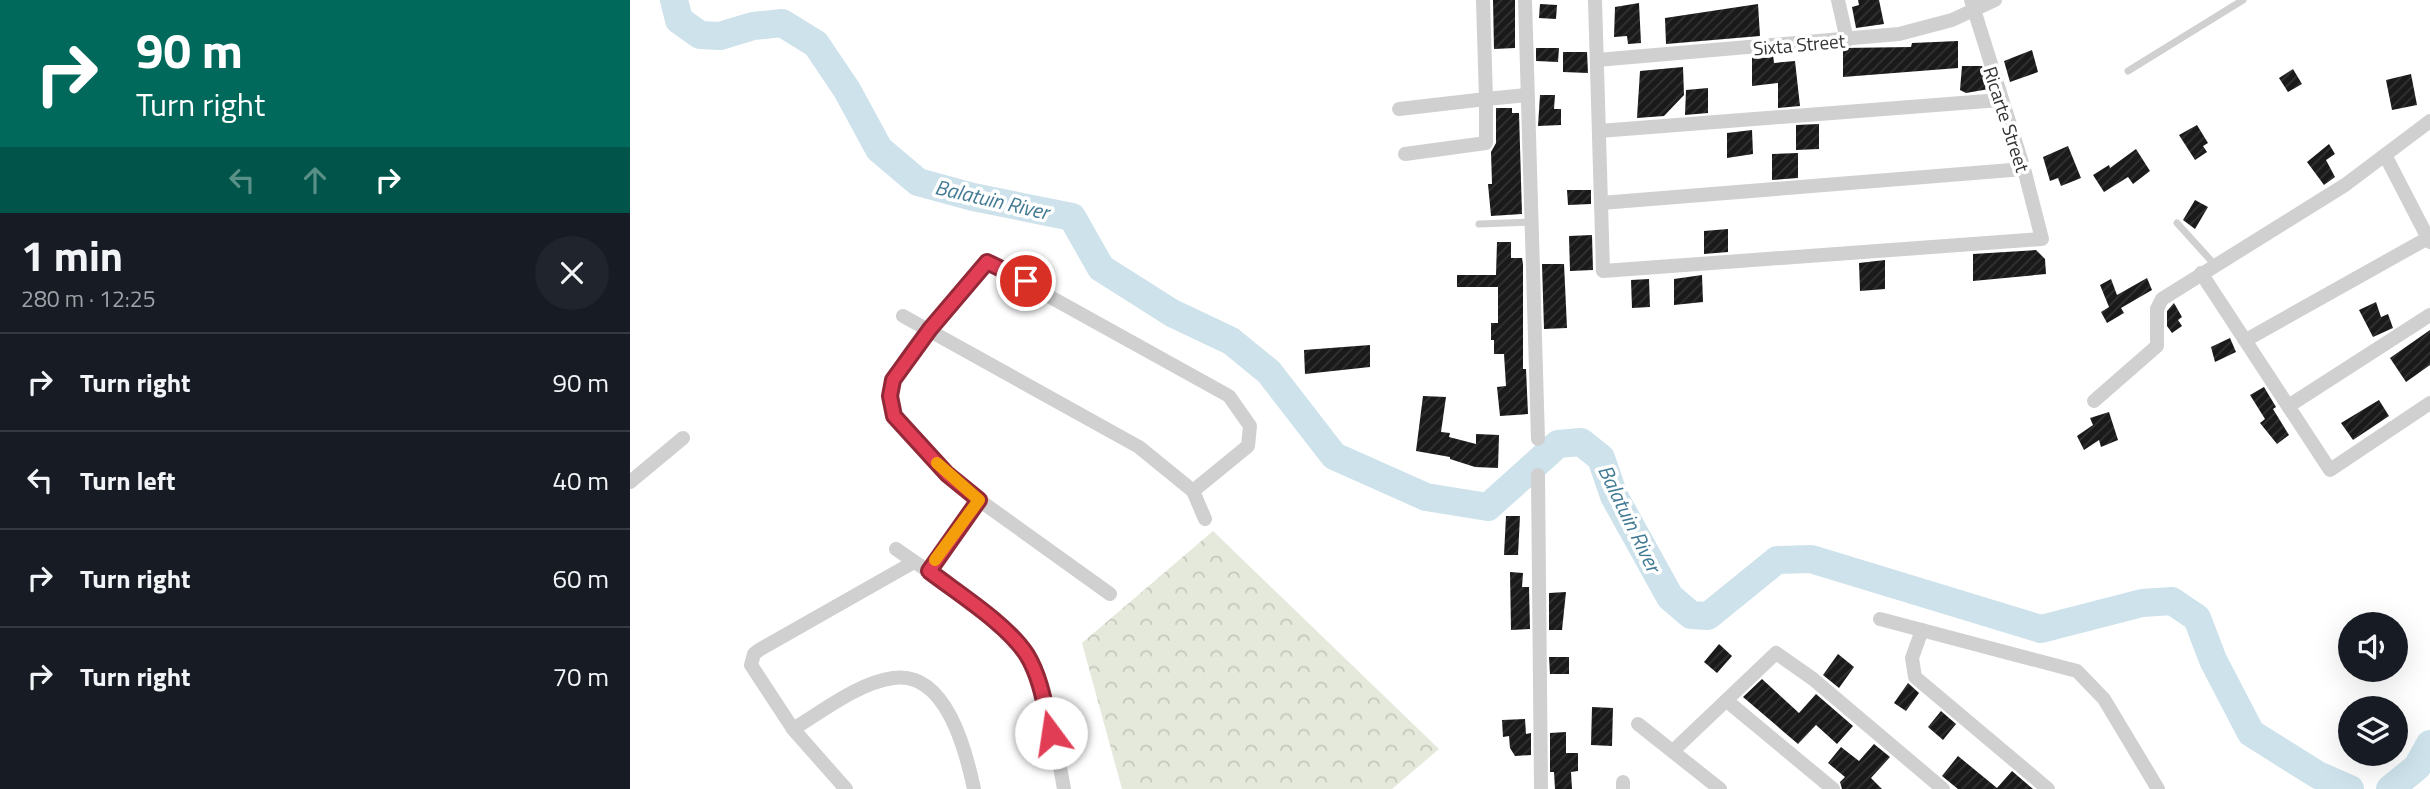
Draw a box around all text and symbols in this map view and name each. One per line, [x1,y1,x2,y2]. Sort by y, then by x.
text: 90 m [136,12,243,87]
street label: Sixta Street [1752,26,1847,62]
icon: right [21,28,112,119]
street label: Ricarte Street [1976,62,2038,176]
text: Turn right [136,80,265,128]
icon: left [223,161,261,199]
icon: ahead [296,161,334,199]
icon: right [369,161,407,199]
water label: Balatuin River [932,170,1054,228]
text: 1 min [21,223,123,287]
button: close [535,236,609,310]
pin [996,251,1056,311]
icon: arrive [1007,262,1045,300]
text: 280 m · 12:25 [21,281,156,316]
icon: right [21,363,59,401]
text: Turn right [80,363,191,402]
text: 90 m [552,363,609,402]
water label: Balatuin River [1590,459,1671,579]
icon: left [21,461,59,499]
text: Turn left [80,461,175,500]
text: 40 m [552,461,609,500]
icon: right [21,559,59,597]
text: Turn right [80,559,191,598]
text: 60 m [552,559,609,598]
map controls [2338,612,2408,766]
button: sound [2338,612,2408,682]
icon: right [21,657,59,695]
text: Turn right [80,657,191,696]
text: 70 m [552,657,609,696]
position arrow [1014,696,1088,770]
button: layers [2338,696,2408,766]

